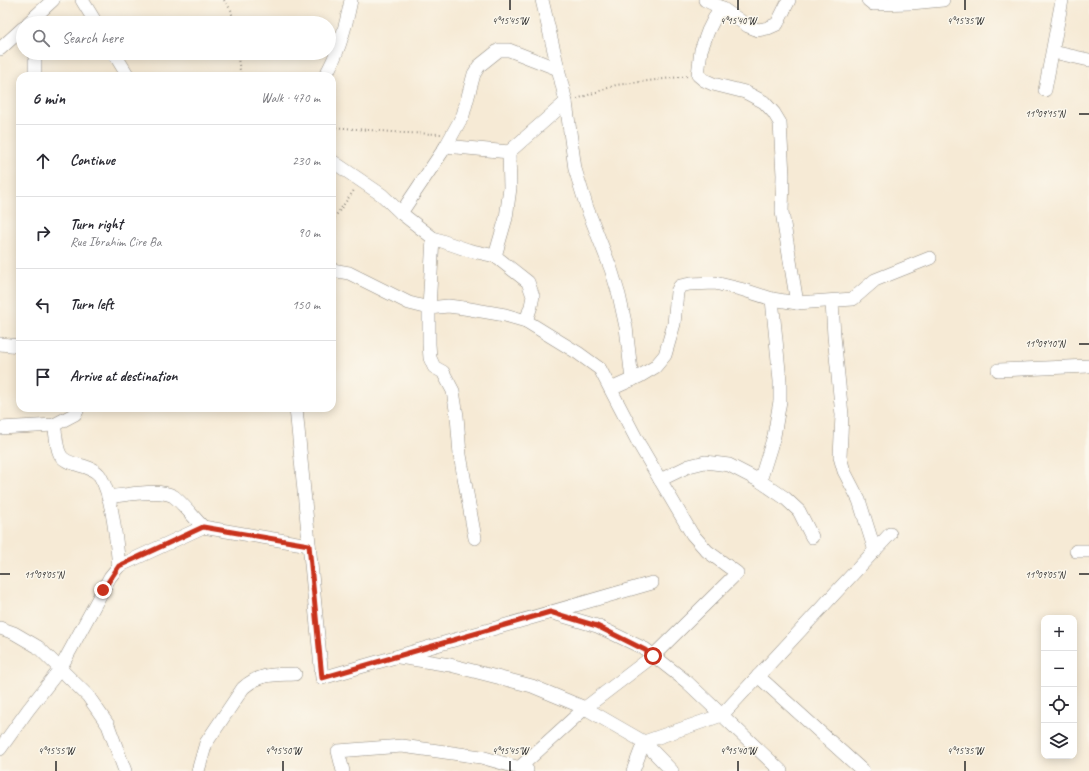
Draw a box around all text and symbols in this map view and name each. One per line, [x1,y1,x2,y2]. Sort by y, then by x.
text: 4°15'45"W [492,14,530,27]
text: 4°15'40"W [720,14,758,27]
text: 4°15'35"W [947,14,985,27]
search box [16,16,336,60]
icon: search [30,27,52,49]
text: Search here [62,29,123,48]
text: 6 min [32,88,65,109]
text: Walk · 470 m [261,90,320,106]
text: 11°09'15"N [1025,107,1067,120]
icon: ahead [32,150,54,172]
text: Continue [70,151,115,170]
text: 230 m [292,153,320,169]
text: Turn right [70,215,123,234]
icon: right [32,222,54,244]
text: 90 m [298,225,320,241]
text: Rue Ibrahim Cire Ba [70,234,161,250]
icon: left [32,294,54,316]
text: Turn left [70,295,113,314]
text: 150 m [292,297,320,313]
text: 11°09'10"N [1025,337,1067,350]
icon: arrive [32,366,54,388]
text: Arrive at destination [70,367,177,386]
text: 11°09'05"N [24,568,66,581]
text: 11°09'05"N [1025,568,1067,581]
route end [94,581,112,599]
map controls [1041,615,1077,759]
button: + [1041,615,1077,651]
route start [644,647,662,665]
button: − [1041,651,1077,687]
button: locate [1041,687,1077,723]
button: layers [1041,723,1077,759]
text: 4°15'55"W [38,744,76,757]
text: 4°15'50"W [265,744,303,757]
text: 4°15'45"W [492,744,530,757]
text: 4°15'40"W [720,744,758,757]
text: 4°15'35"W [947,744,985,757]

